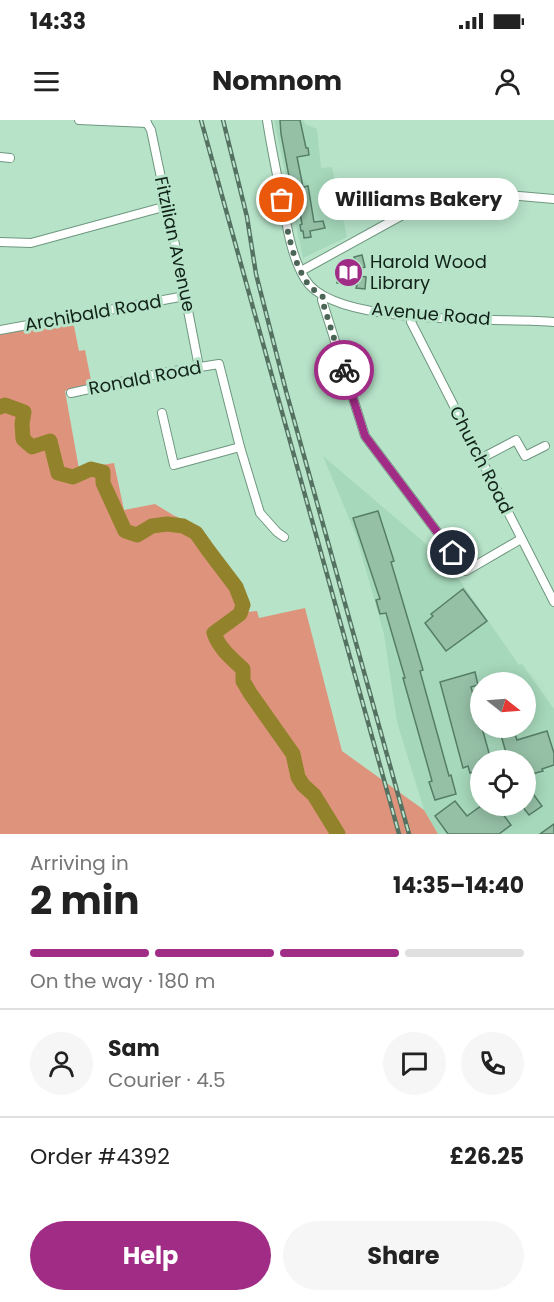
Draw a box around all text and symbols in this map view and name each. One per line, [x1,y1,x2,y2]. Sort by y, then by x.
text: 14:33 [30,6,86,37]
text: Nomnom [212,62,342,99]
icon: menu [30,65,63,98]
icon: person [491,65,524,98]
street label: Fitzilian Avenue [149,174,202,314]
pin [256,174,307,225]
callout: Williams Bakery [318,179,519,221]
icon: bag [265,183,298,216]
text: Williams Bakery [335,185,502,213]
place label: Harold Wood Library [370,249,487,295]
library icon: Harold Wood Library [333,256,365,288]
street label: Archibald Road [23,288,163,337]
street label: Avenue Road [371,296,492,331]
courier [314,340,374,400]
street label: Ronald Road [86,354,203,401]
icon: bike [328,354,361,387]
street label: Church Road [444,402,519,518]
pin [427,527,478,578]
icon: home [436,536,469,569]
north arrow [470,672,536,738]
map controls [470,672,536,816]
button: locate [470,750,536,816]
text: Arriving in [30,849,129,877]
text: 14:35–14:40 [393,870,524,901]
text: 2 min [30,873,140,928]
text: On the way · 180 m [30,967,215,995]
button: person [30,1032,93,1095]
button: chat [383,1032,446,1095]
button: phone [461,1032,524,1095]
text: Sam [108,1033,160,1064]
text: Courier · 4.5 [108,1066,226,1094]
text: Order #4392 [30,1141,170,1172]
text: £26.25 [450,1141,524,1172]
button: Help [30,1221,271,1290]
button: Share [283,1221,524,1290]

